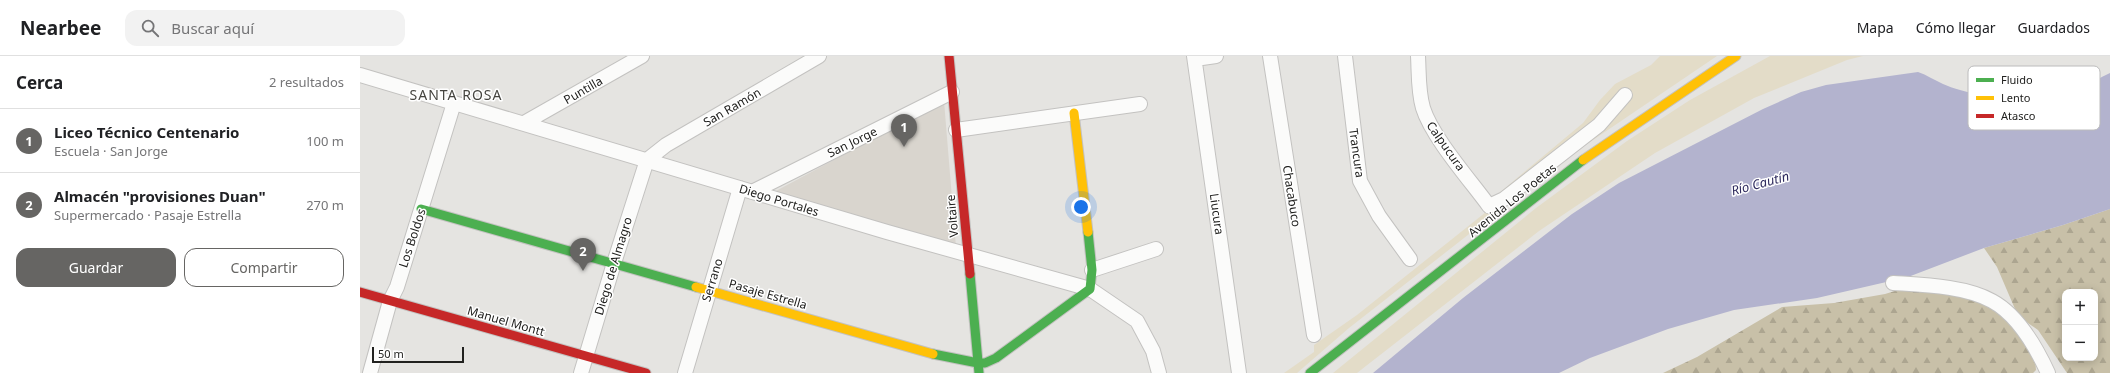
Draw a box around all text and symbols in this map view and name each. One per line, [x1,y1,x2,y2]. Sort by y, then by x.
search box [125,10,405,46]
text: Nearbee [20,15,101,41]
icon: search [139,17,161,39]
text: Buscar aquí [171,18,254,38]
text: Mapa [1857,18,1894,37]
text: Cómo llegar [1916,18,1996,37]
text: Guardados [2018,18,2090,37]
legend [1968,66,2100,130]
text: Cerca [16,71,63,94]
street label: Puntilla [560,72,606,108]
text: Fluido [2001,72,2033,87]
text: 2 resultados [269,73,344,91]
street label: San Ramón [700,84,764,130]
district label: SANTA ROSA [410,85,502,104]
text: Lento [2001,90,2031,105]
text: Atasco [2001,108,2036,123]
pin: 1 [891,114,917,147]
street label: Calpucura [1423,118,1469,174]
text: Liceo Técnico Centenario [54,122,240,142]
street label: San Jorge [824,123,880,161]
street label: Trancura [1345,127,1369,179]
text: 1 [25,132,33,150]
text: 100 m [306,132,344,150]
text: Escuela · San Jorge [54,142,168,160]
street label: Avenida Los Poetas [1464,159,1560,241]
street label: Chacabuco [1279,164,1305,228]
water label: Río Cautín [1729,167,1791,199]
street label: Diego Portales [737,180,821,220]
text: Almacén "provisiones Duan" [54,186,266,206]
street label: Liucura [1206,192,1228,236]
street label: Voltaire [942,194,962,238]
text: 2 [25,196,33,214]
text: 270 m [306,196,344,214]
your location [1071,197,1091,217]
text: Supermercado · Pasaje Estrella [54,206,241,224]
street label: Los Boldos [394,206,430,270]
street label: Diego de Almagro [590,215,636,317]
pin: 2 [570,238,596,271]
button: Guardar [16,248,176,287]
button: Compartir [184,248,344,287]
street label: Serrano [697,256,727,304]
street label: Pasaje Estrella [727,275,809,313]
map controls [2062,289,2098,361]
button: + [2062,289,2098,325]
street label: Manuel Montt [465,302,547,340]
button: − [2062,325,2098,361]
scale bar [372,345,464,364]
text: 50 m [378,346,404,361]

